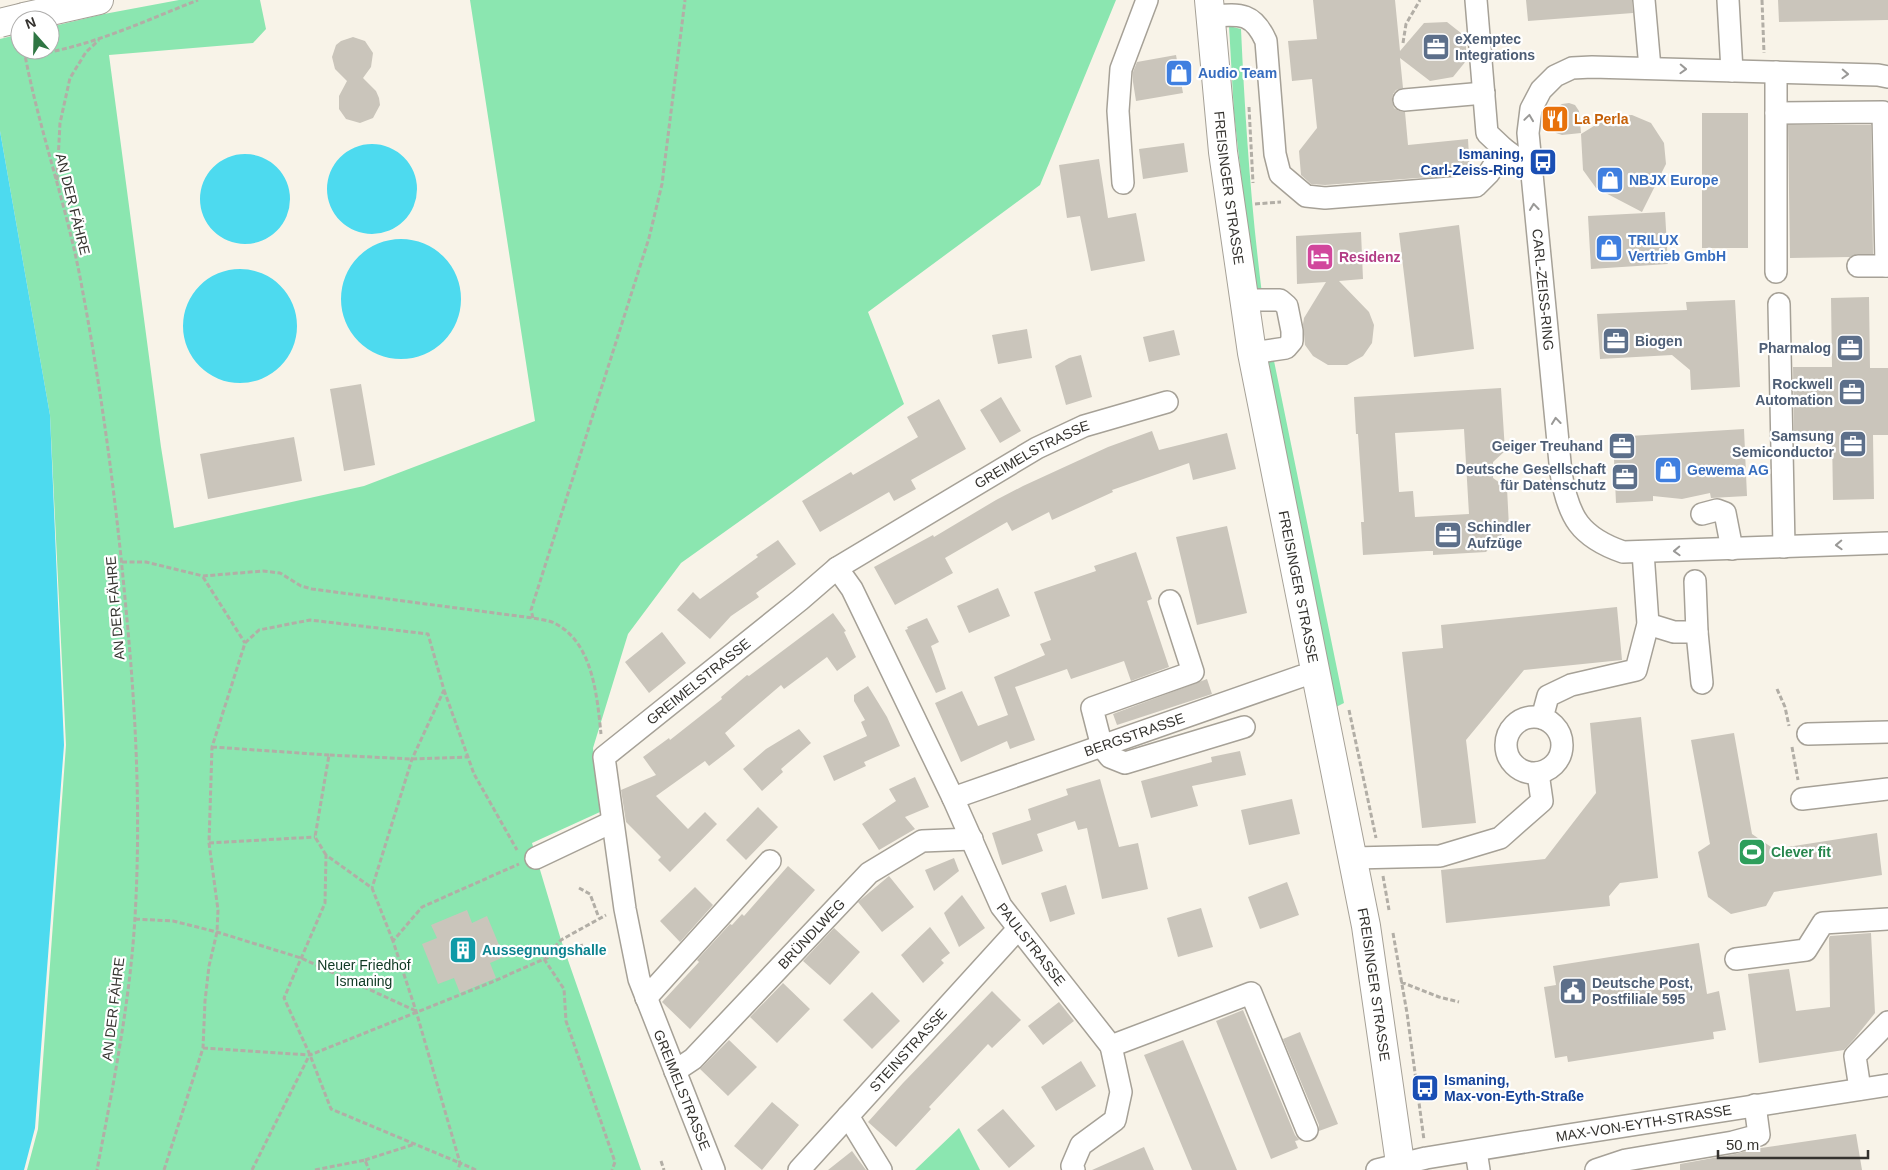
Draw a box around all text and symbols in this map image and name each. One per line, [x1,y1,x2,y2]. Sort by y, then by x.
north arrow [10,10,60,60]
text: N [23,14,38,32]
place label: eXemptec Integrations [1455,31,1535,63]
office icon: eXemptec Integrations [1421,32,1451,62]
shop icon: Audio Team [1164,58,1194,88]
one-way arrow [1680,64,1687,74]
place label: Audio Team [1198,65,1277,81]
one-way arrow [1842,69,1849,79]
restaurant icon: La Perla [1540,104,1570,134]
street label: FREISINGER STRASSE [1211,110,1247,266]
place label: La Perla [1574,111,1629,127]
one-way arrow [1524,114,1534,122]
place label: Ismaning, Carl-Zeiss-Ring [1421,146,1524,178]
bus stop icon: Ismaning, Carl-Zeiss-Ring [1528,147,1558,177]
street label: AN DER FÄHRE [53,151,93,257]
shop icon: NBJX Europe [1595,165,1625,195]
place label: NBJX Europe [1629,172,1719,188]
one-way arrow [1529,203,1540,211]
street label: CARL-ZEISS-RING [1529,228,1557,351]
place label: TRILUX Vertrieb GmbH [1628,232,1726,264]
shop icon: TRILUX Vertrieb GmbH [1594,233,1624,263]
hotel icon: Residenz [1305,242,1335,272]
place label: Residenz [1339,249,1400,265]
office icon: Biogen [1601,326,1631,356]
place label: Biogen [1635,333,1682,349]
office icon: Pharmalog [1835,333,1865,363]
place label: Pharmalog [1759,340,1831,356]
place label: Rockwell Automation [1755,376,1833,408]
office icon: Rockwell Automation [1837,377,1867,407]
street label: GREIMELSTRASSE [972,417,1091,492]
one-way arrow [1551,417,1562,425]
place label: Samsung Semiconductor [1732,428,1835,460]
office icon: Samsung Semiconductor [1838,429,1868,459]
office icon: Geiger Treuhand [1607,431,1637,461]
place label: Geiger Treuhand [1492,438,1603,454]
shop icon: Gewema AG [1653,455,1683,485]
place label: Deutsche Gesellschaft für Datenschutz [1456,461,1606,493]
office icon: Deutsche Gesellschaft für Datenschutz [1610,462,1640,492]
place label: Gewema AG [1687,462,1769,478]
street label: FREISINGER STRASSE [1276,509,1321,664]
place label: Schindler Aufzüge [1467,519,1531,551]
office icon: Schindler Aufzüge [1433,520,1463,550]
one-way arrow [1835,539,1843,550]
one-way arrow [1673,546,1680,556]
street label: AN DER FÄHRE [102,555,128,661]
street label: GREIMELSTRASSE [643,635,754,728]
street label: BERGSTRASSE [1082,710,1186,760]
sports icon: Clever fit [1737,837,1767,867]
place label: Clever fit [1771,844,1831,860]
street label: BRÜNDLWEG [775,896,848,972]
street label: PAULSTRASSE [994,900,1069,989]
street label: FREISINGER STRASSE [1355,906,1393,1062]
building icon: Aussegnungshalle [448,935,478,965]
place label: Aussegnungshalle [482,942,607,958]
street label: AN DER FÄHRE [99,956,127,1062]
park label: Neuer Friedhof Ismaning [317,957,411,989]
place label: Deutsche Post, Postfiliale 595 [1592,975,1693,1007]
public building icon: Deutsche Post, Postfiliale 595 [1558,976,1588,1006]
street label: STEINSTRASSE [866,1005,950,1095]
street label: GREIMELSTRASSE [651,1027,713,1153]
place label: Ismaning, Max-von-Eyth-Straße [1444,1072,1584,1104]
bus stop icon: Ismaning, Max-von-Eyth-Straße [1410,1073,1440,1103]
street label: MAX-VON-EYTH-STRASSE [1555,1102,1733,1145]
scale bar [1718,1128,1868,1160]
text: 50 m [1726,1136,1759,1153]

